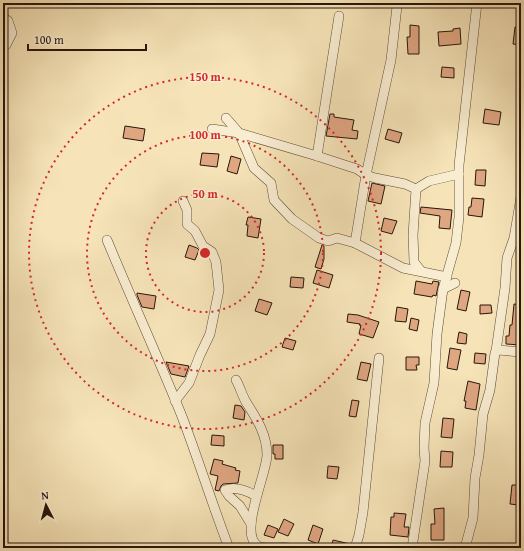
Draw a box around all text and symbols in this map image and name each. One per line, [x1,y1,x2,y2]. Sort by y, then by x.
scale bar [28,26,146,52]
text: 100 m [34,31,64,48]
text: 150 m [189,68,222,85]
text: 100 m [189,126,222,143]
text: 50 m [192,185,218,202]
centre of rings [198,246,212,260]
north arrow [26,485,66,525]
text: N [40,487,50,503]

